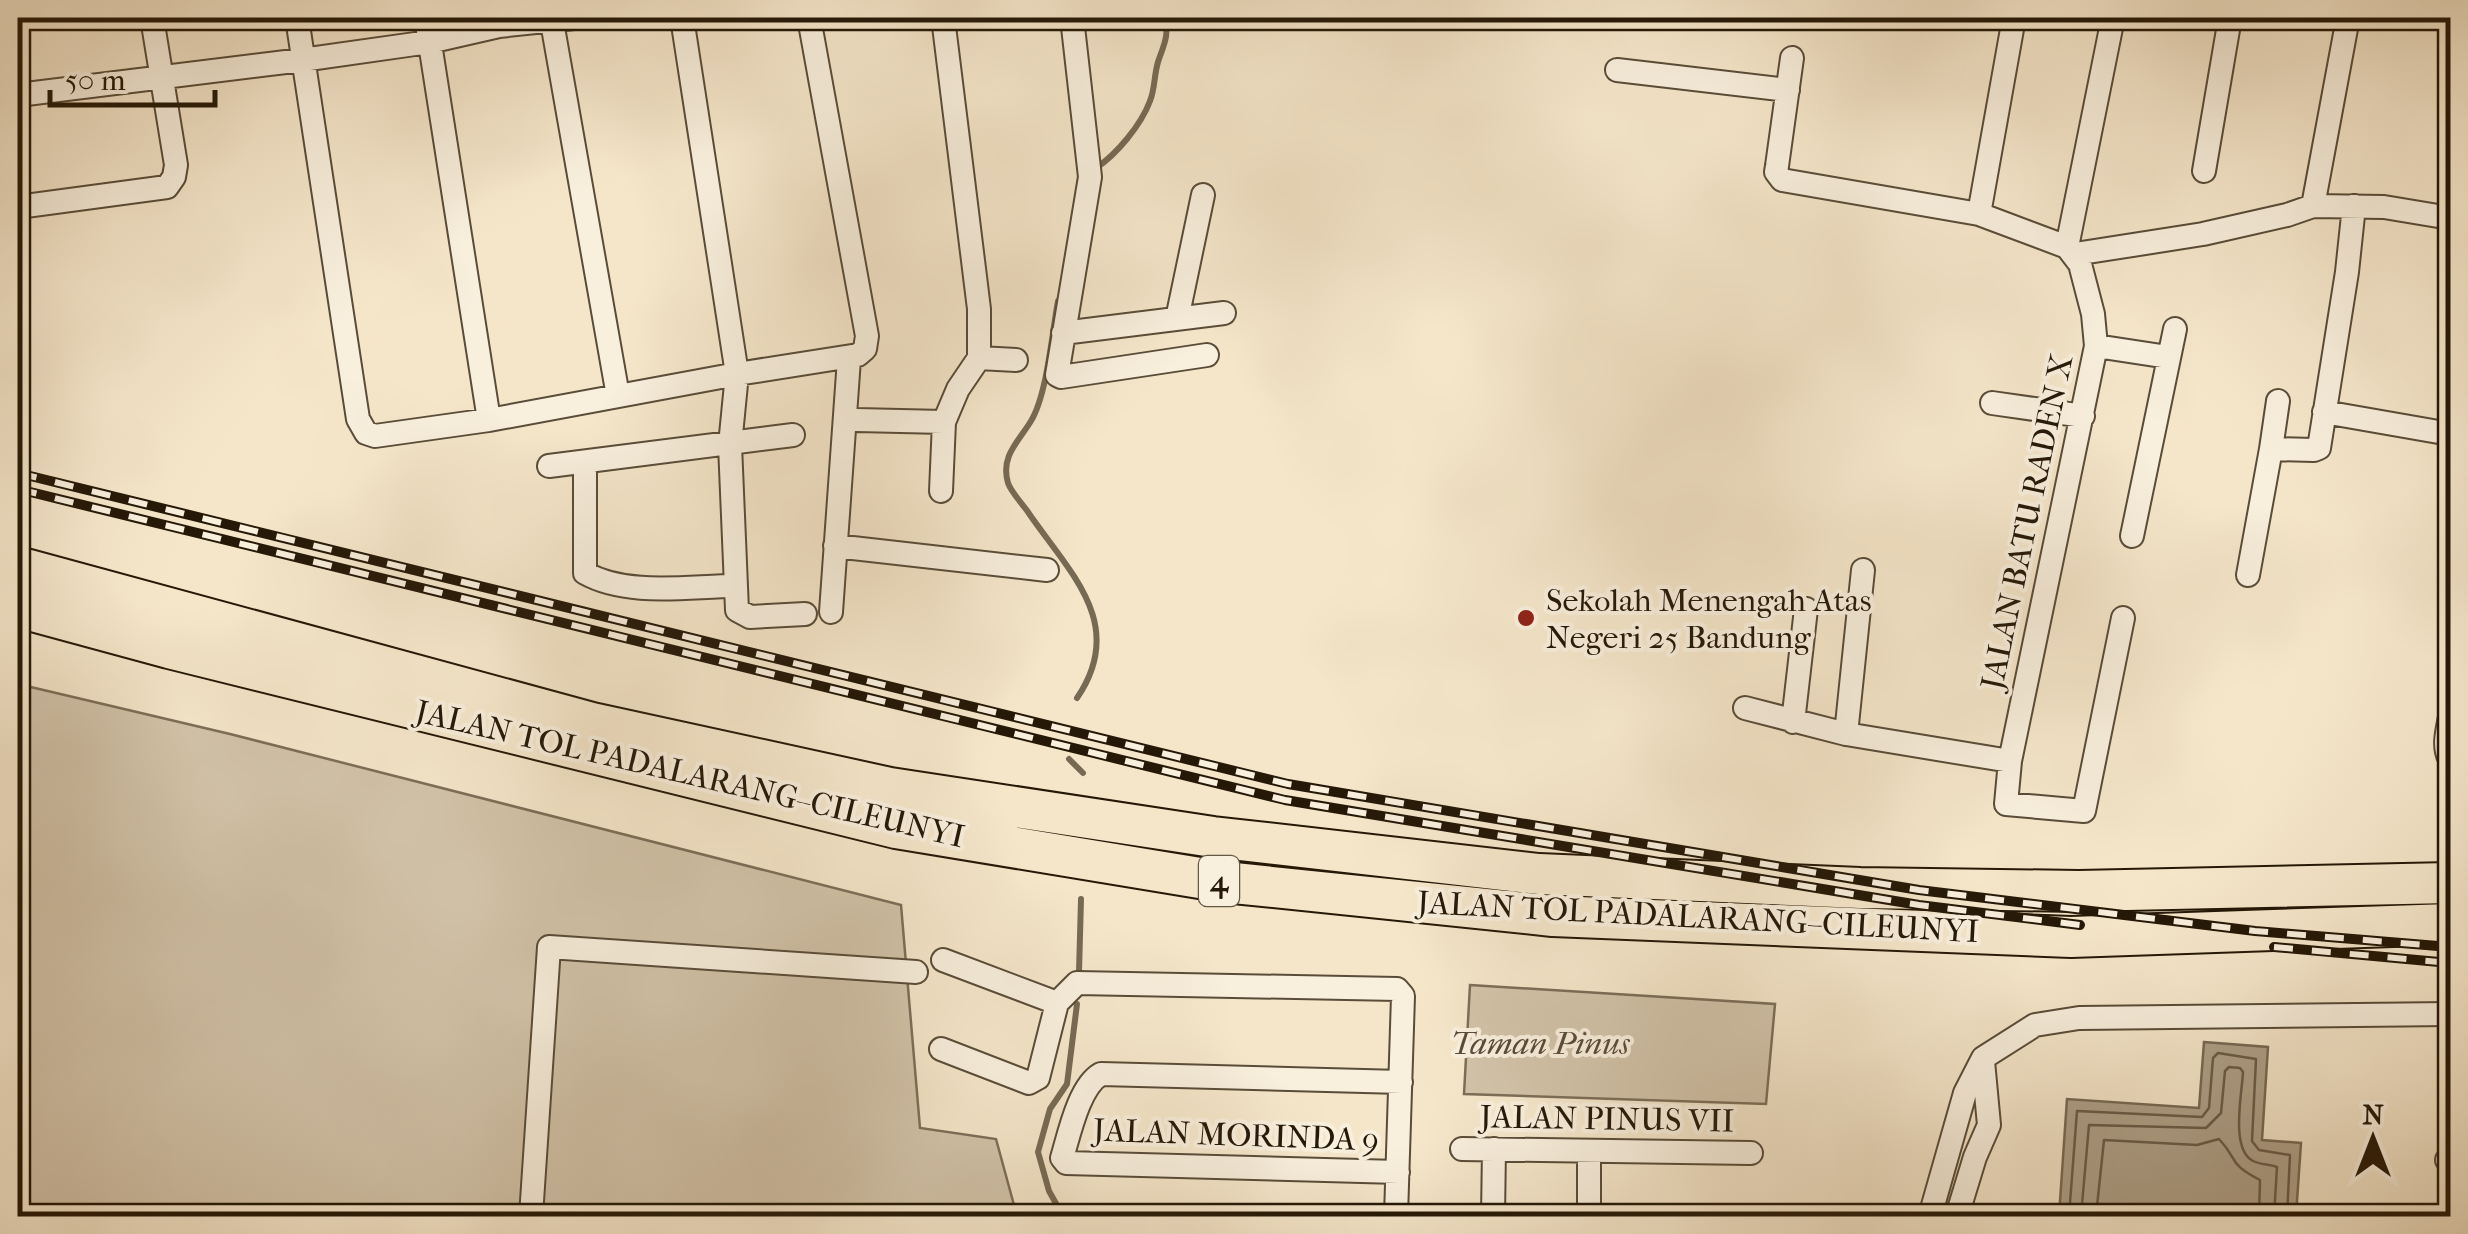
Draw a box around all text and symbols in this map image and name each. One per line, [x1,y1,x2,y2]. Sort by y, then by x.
scale bar [50,45,215,107]
text: 50 m [65,63,126,98]
street label: JALAN BATU RADEN X [1973,351,2081,696]
place label: Sekolah Menengah Atas Negeri 25 Bandung [1546,582,1871,656]
marker: Sekolah Menengah Atas Negeri 25 Bandung [1515,607,1537,629]
street label: JALAN TOL PADALARANG–CILEUNYI [409,692,968,855]
road number: 4 [1199,856,1239,906]
street label: JALAN TOL PADALARANG–CILEUNYI [1413,884,1980,950]
park label: Taman Pinus [1450,1025,1631,1062]
north arrow [2323,1089,2423,1189]
street label: JALAN PINUS VII [1477,1098,1734,1140]
text: N [2362,1098,2384,1131]
street label: JALAN MORINDA 9 [1089,1111,1380,1158]

